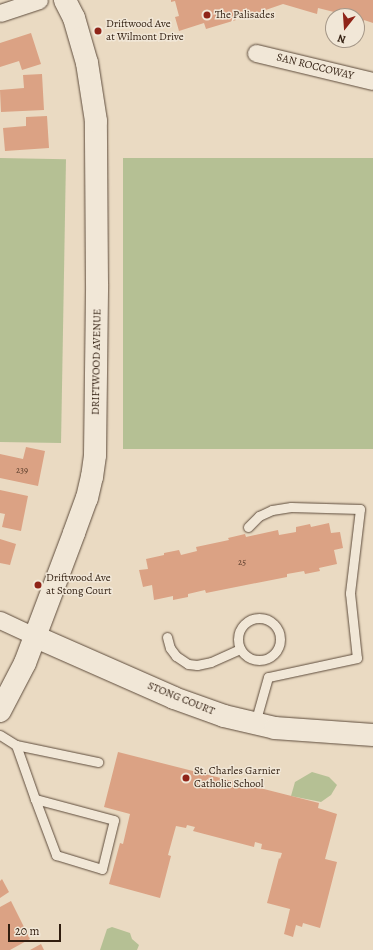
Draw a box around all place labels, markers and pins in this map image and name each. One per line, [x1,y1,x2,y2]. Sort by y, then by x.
place label: The Palisades [215,8,275,22]
marker: The Palisades [202,10,212,20]
place label: Driftwood Ave at Wilmont Drive [106,18,184,44]
marker: Driftwood Ave at Wilmont Drive [93,26,103,36]
place label: Driftwood Ave at Stong Court [46,572,112,598]
marker: Driftwood Ave at Stong Court [33,580,43,590]
place label: St. Charles Garnier Catholic School [194,765,280,791]
marker: St. Charles Garnier Catholic School [181,773,191,783]

